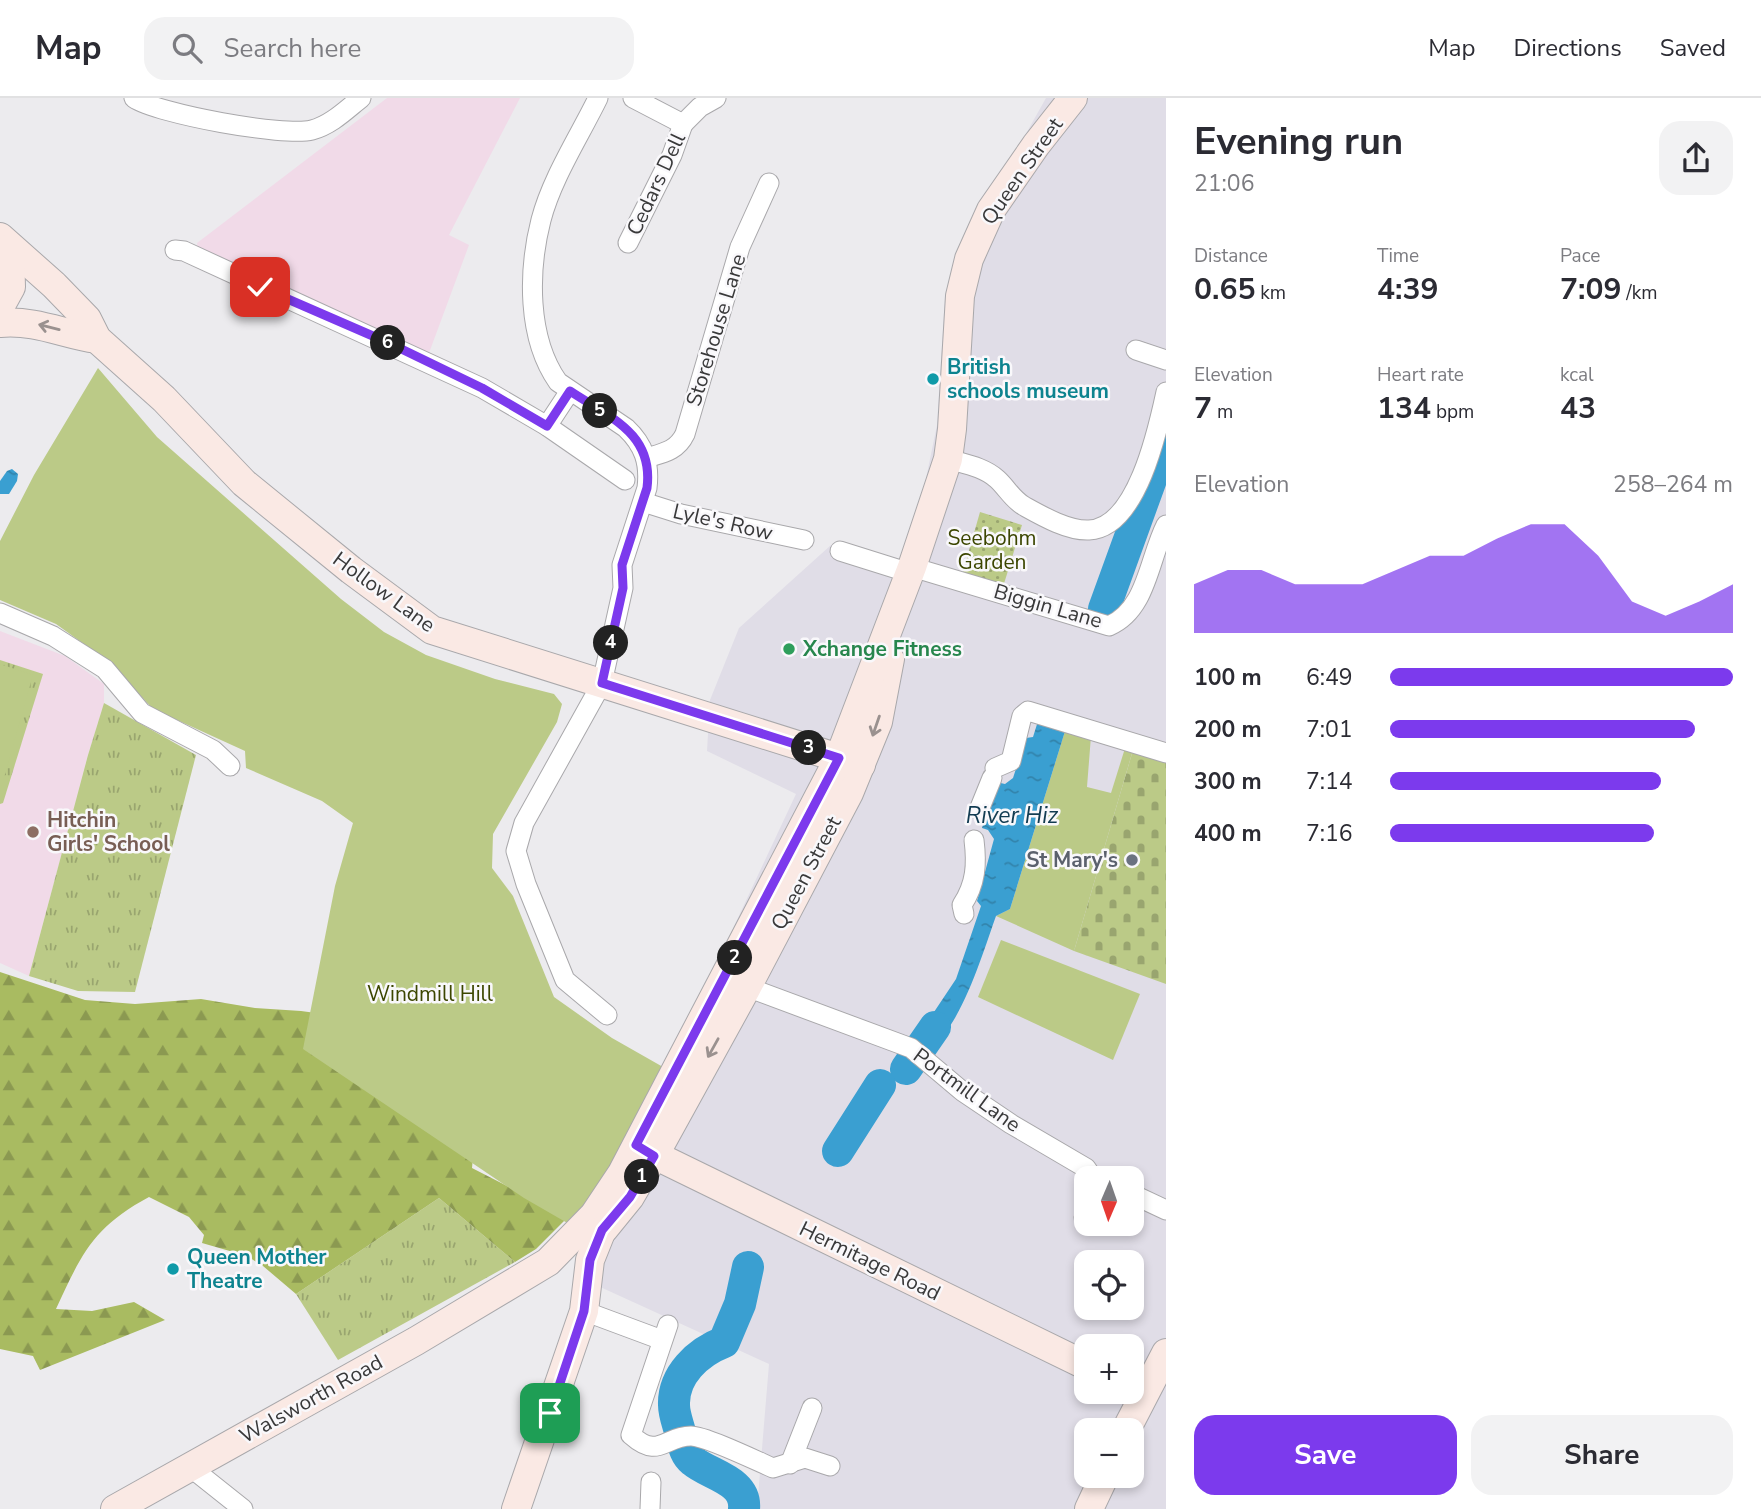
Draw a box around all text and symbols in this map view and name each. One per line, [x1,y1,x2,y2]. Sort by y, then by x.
search box [144,17,634,80]
text: Map [35,26,102,71]
icon: search [168,29,206,67]
text: Search here [224,31,361,66]
text: Map [1428,32,1475,64]
text: Directions [1513,32,1622,64]
text: Saved [1660,32,1726,64]
street label: Queen Street [975,111,1070,230]
text: Evening run [1194,116,1403,167]
button: share [1659,121,1733,195]
street label: Cedars Dell [620,128,692,240]
text: 21:06 [1194,168,1254,199]
text: Distance [1194,243,1268,269]
text: Time [1377,243,1419,269]
text: Pace [1560,243,1600,269]
street label: Storehouse Lane [680,250,752,410]
pin [230,257,290,317]
icon: check [241,268,279,306]
text: 0.65 [1194,269,1255,310]
text: 4:39 [1377,269,1438,310]
text: 7:09 [1560,269,1621,310]
text: km [1255,280,1286,306]
text: /km [1621,280,1657,306]
one-way arrow [38,320,61,333]
pin: 6 [370,326,406,360]
text: 6 [382,329,393,355]
place label: British schools museum [947,353,1109,405]
text: Elevation [1194,362,1273,388]
text: Heart rate [1377,362,1464,388]
text: kcal [1560,362,1594,388]
marker: British schools museum [925,371,941,387]
text: 7 [1194,388,1212,429]
text: 134 [1377,388,1431,429]
text: 43 [1560,388,1596,429]
pin: 5 [582,394,618,428]
text: 5 [594,397,605,423]
text: m [1212,399,1233,425]
text: bpm [1431,399,1474,425]
text: Elevation [1194,469,1289,500]
text: 258–264 m [1613,469,1733,500]
street label: Lyle's Row [670,497,776,547]
park label: Seebohm Garden [947,524,1037,576]
street label: Hollow Lane [327,545,441,639]
street label: Biggin Lane [991,577,1105,635]
pin: 4 [594,626,628,660]
text: 4 [605,629,616,655]
place label: Xchange Fitness [802,635,962,663]
marker: Xchange Fitness [781,641,797,657]
text: 100 m [1194,662,1262,693]
text: 6:49 [1306,662,1353,693]
text: 200 m [1194,714,1262,745]
text: 7:01 [1306,714,1353,745]
one-way arrow [869,715,881,737]
pin: 3 [792,730,826,766]
text: 3 [803,734,814,760]
text: 300 m [1194,766,1262,797]
text: 7:14 [1306,766,1353,797]
water label: River Hiz [966,800,1058,831]
place label: Hitchin Girls' School [47,806,170,858]
street label: Queen Street [764,811,848,935]
text: 400 m [1194,818,1262,849]
text: 7:16 [1306,818,1353,849]
marker: Hitchin Girls' School [25,824,41,840]
place label: St Mary's [1026,846,1118,874]
marker: St Mary's [1124,852,1140,868]
pin: 2 [718,940,752,976]
text: 2 [729,944,740,970]
park label: Windmill Hill [367,980,494,1008]
one-way arrow [706,1038,720,1058]
street label: Portmill Lane [908,1042,1026,1138]
pin: 1 [624,1160,660,1194]
text: 1 [636,1163,647,1189]
north arrow [1074,1166,1144,1236]
map controls [1074,1166,1144,1488]
street label: Hermitage Road [795,1215,945,1307]
place label: Queen Mother Theatre [187,1243,327,1295]
button: locate [1074,1250,1144,1320]
marker: Queen Mother Theatre [165,1261,181,1277]
button: + [1074,1334,1144,1404]
street label: Walsworth Road [234,1348,388,1450]
pin [520,1383,580,1443]
icon: arrive [531,1394,569,1432]
button: Save [1194,1415,1457,1495]
button: Share [1471,1415,1733,1495]
button: − [1074,1418,1144,1488]

